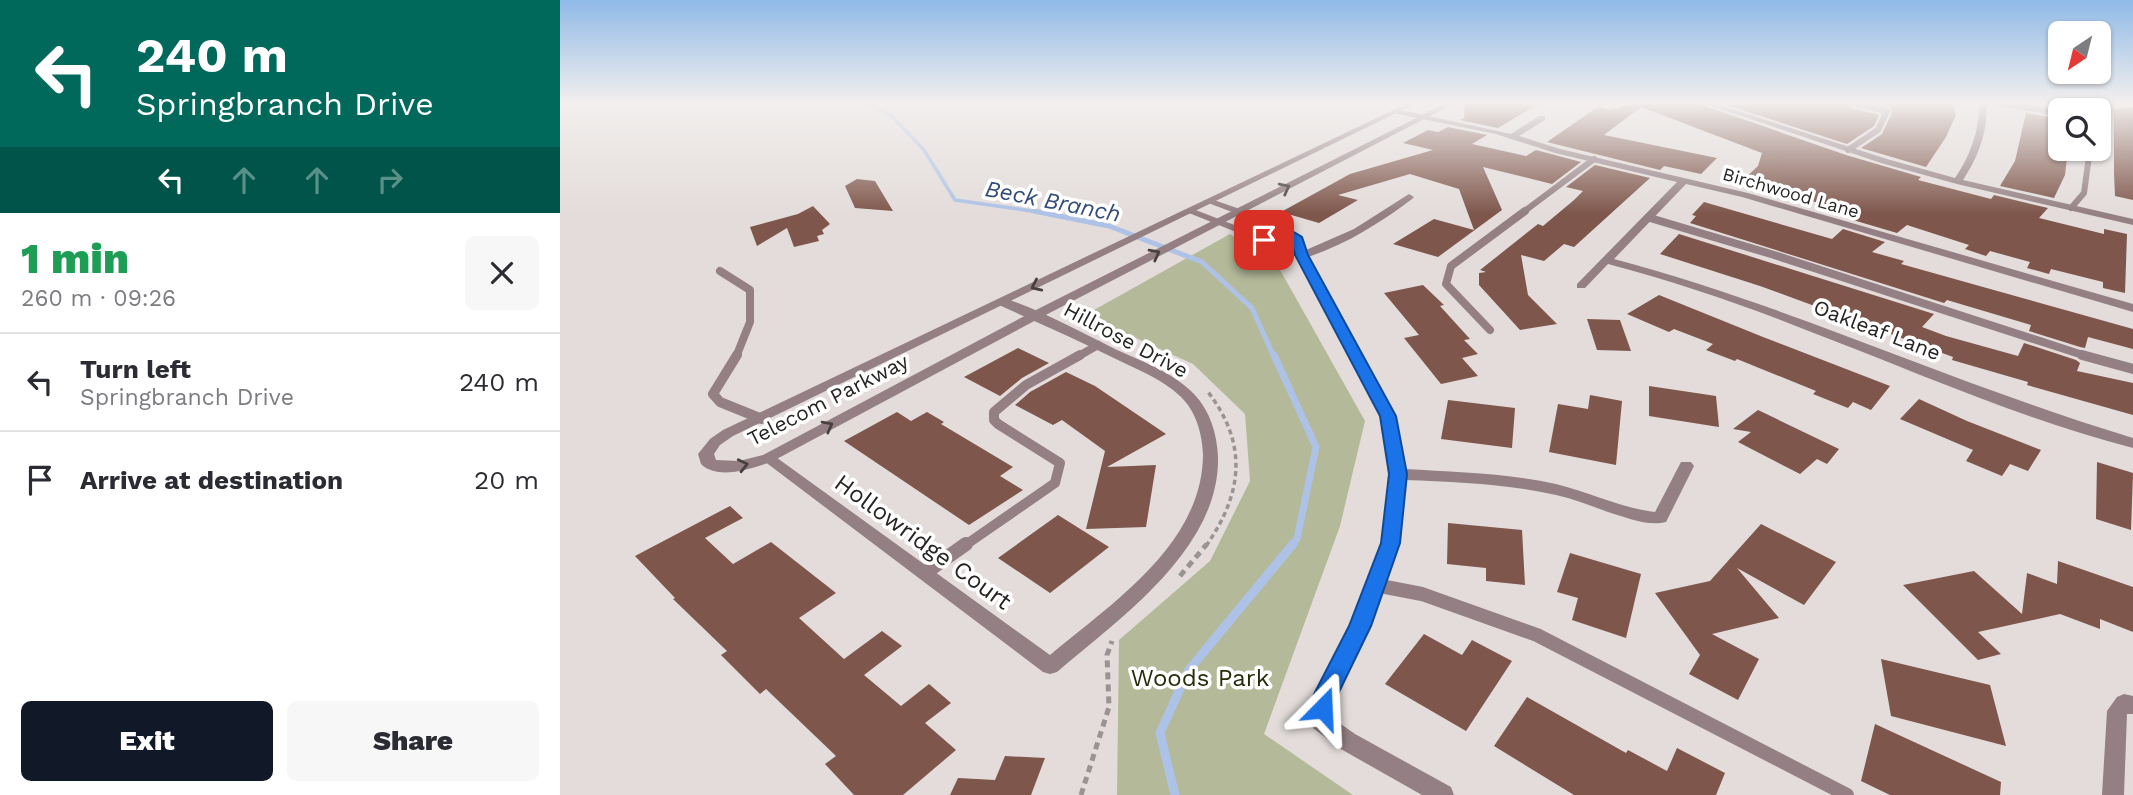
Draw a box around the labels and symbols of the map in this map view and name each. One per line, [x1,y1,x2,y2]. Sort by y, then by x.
north arrow [2048,21,2110,84]
street label: Birchwood Lane [1720,163,1862,222]
water label: Beck Branch [983,175,1123,228]
one-way arrow [1278,182,1290,196]
pin [1234,210,1294,270]
one-way arrow [1148,249,1160,263]
one-way arrow [1031,278,1043,292]
street label: Oakleaf Lane [1810,294,1944,365]
street label: Hillrose Drive [1060,296,1193,383]
street label: Telecom Parkway [743,348,913,451]
one-way arrow [821,420,833,434]
one-way arrow [736,459,748,474]
street label: Hollowridge Court [829,469,1017,615]
park label: Woods Park [1131,664,1270,692]
position arrow [1286,671,1360,745]

